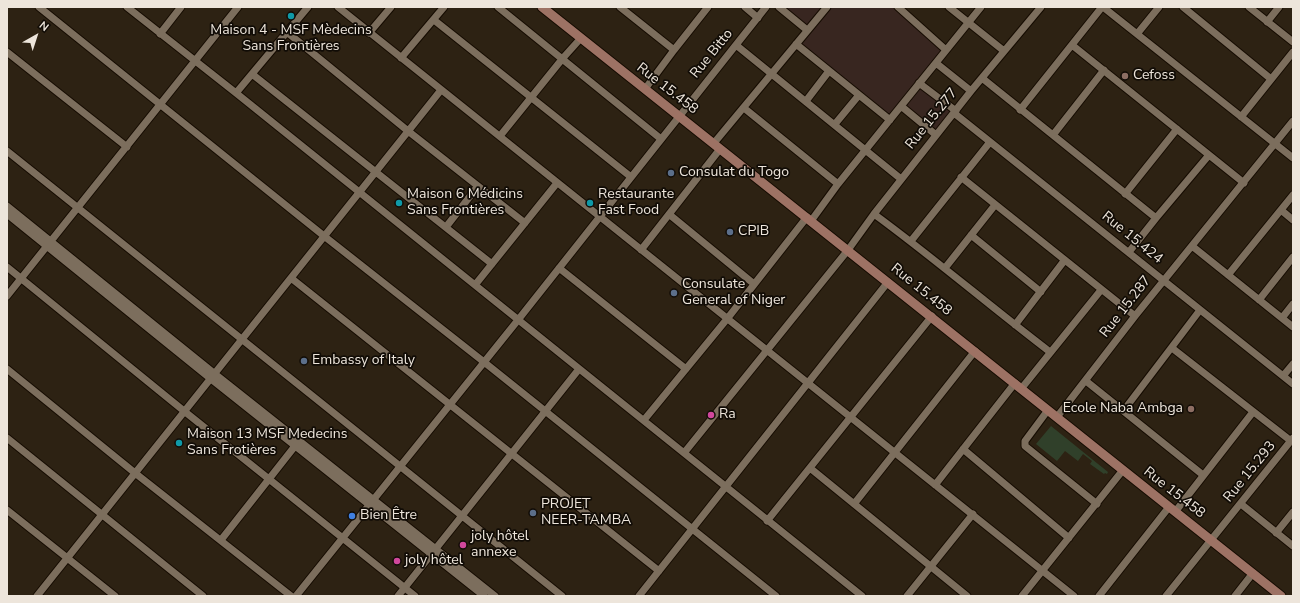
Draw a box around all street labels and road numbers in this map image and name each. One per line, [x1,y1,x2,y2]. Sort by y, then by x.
street label: Rue Bitto [687,26,737,82]
street label: Rue 15.458 [633,60,701,118]
street label: Rue 15.277 [902,85,962,153]
street label: Rue 15.424 [1098,208,1166,268]
street label: Rue 15.458 [887,260,955,320]
street label: Rue 15.287 [1097,273,1155,341]
street label: Rue 15.293 [1220,438,1280,506]
street label: Rue 15.458 [1140,464,1208,522]

